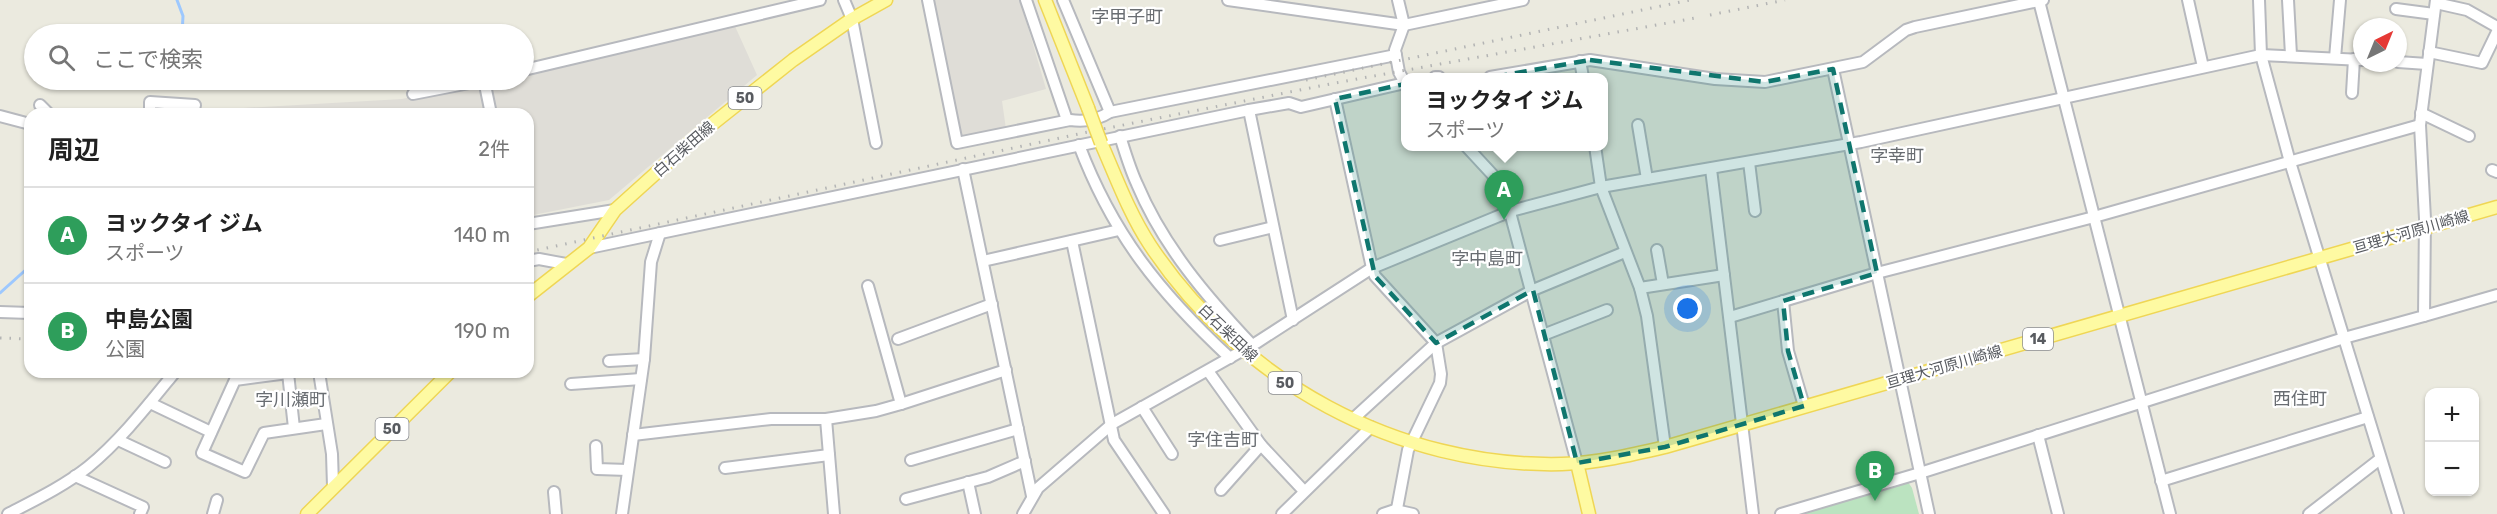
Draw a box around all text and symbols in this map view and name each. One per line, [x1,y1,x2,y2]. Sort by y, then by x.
district label: 字甲子町 [1091,6,1163,28]
north arrow [2353,18,2407,72]
search box [24,24,534,90]
icon: search [45,41,78,74]
text: ここで検索 [93,46,203,73]
popup [1401,73,1608,151]
road number: 50 [728,87,762,109]
text: ヨックタイ ジム [1426,87,1583,114]
street label: 白石柴田線 [650,118,718,180]
text: スポーツ [1426,118,1505,142]
text: 周辺 [48,135,100,166]
text: 2件 [478,137,510,161]
district label: 字幸町 [1870,145,1924,167]
pin: A [1484,170,1524,220]
street label: 亘理大河原川崎線 [2351,207,2471,257]
text: ヨックタイ ジム [105,210,263,237]
text: A [60,223,75,247]
text: 140 m [454,223,510,247]
text: スポーツ [105,241,185,265]
district label: 字中島町 [1451,248,1523,270]
your location [1673,294,1702,323]
street label: 白石柴田線 [1195,300,1261,366]
text: 中島公園 [105,306,193,333]
text: B [60,319,75,343]
text: 190 m [454,319,510,343]
road number: 14 [2023,328,2053,350]
text: 公園 [105,337,145,361]
street label: 亘理大河原川崎線 [1884,342,2004,392]
road number: 50 [1268,372,1302,394]
district label: 西住町 [2273,388,2327,410]
map controls [2425,388,2479,496]
button: + [2425,388,2479,442]
district label: 字川瀬町 [255,389,327,411]
road number: 50 [376,418,408,440]
district label: 字住吉町 [1187,429,1259,451]
button: − [2425,442,2479,496]
pin: B [1856,452,1894,501]

